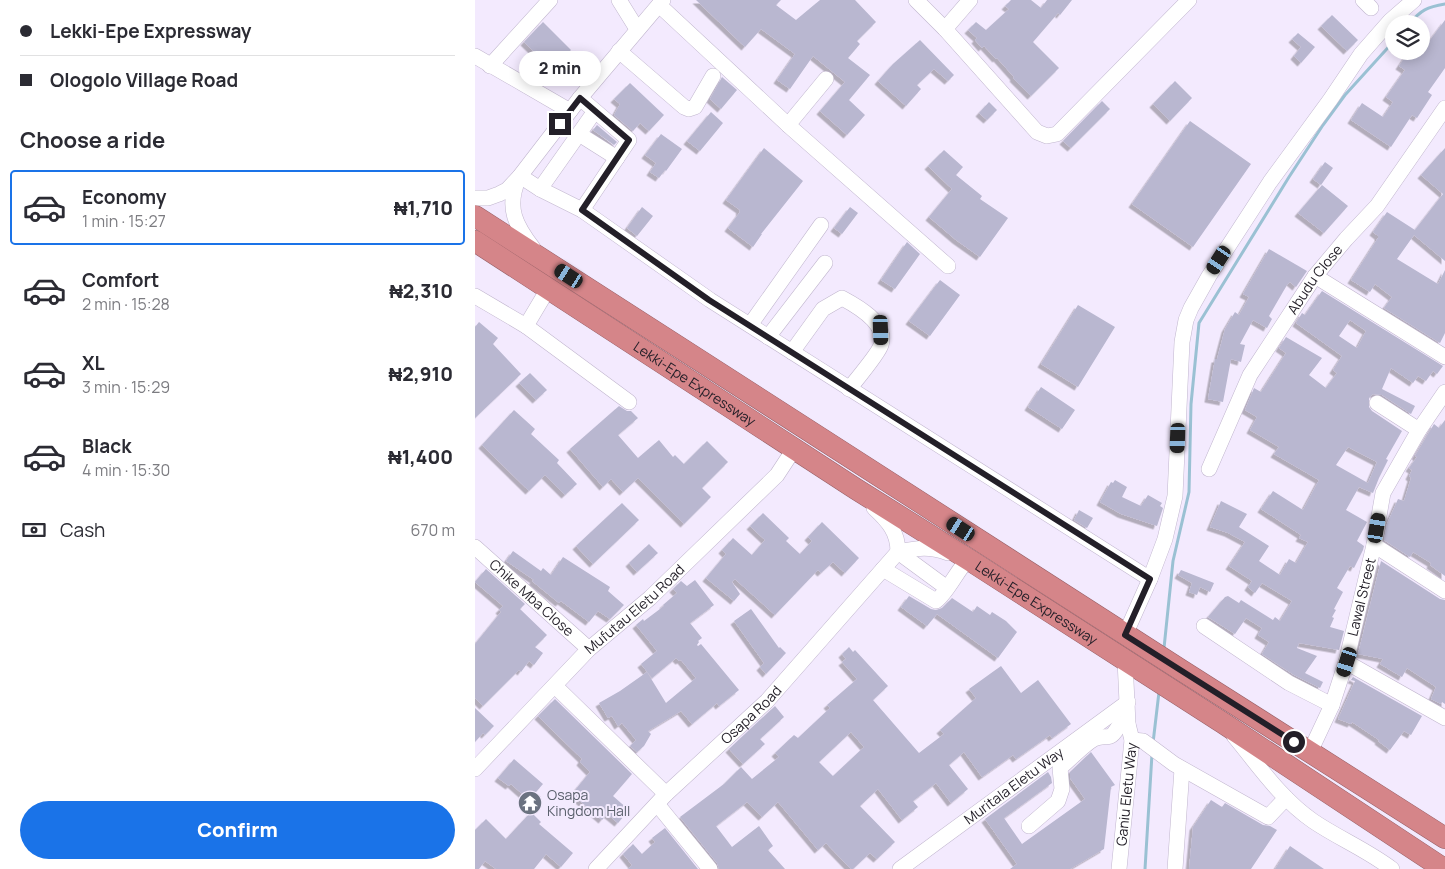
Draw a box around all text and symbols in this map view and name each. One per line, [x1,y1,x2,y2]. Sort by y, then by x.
map controls [1385,15,1430,60]
button: layers [1385,15,1430,60]
text: Lekki-Epe Expressway [50,18,251,44]
callout: 2 min [519,52,601,86]
text: 2 min [539,57,581,79]
text: Ologolo Village Road [50,67,238,93]
route end [549,113,571,135]
text: Choose a ride [20,125,165,155]
text: Economy [82,184,166,210]
icon: car [22,185,67,230]
text: ₦1,710 [394,195,453,221]
text: 1 min · 15:27 [82,210,166,232]
street label: Abudu Close [1282,240,1346,318]
car [1204,243,1233,277]
car [552,262,585,290]
text: Comfort [82,267,159,293]
icon: car [22,268,67,313]
text: ₦2,310 [389,278,453,304]
text: 2 min · 15:28 [82,293,170,315]
car [872,315,889,345]
street label: Lekki-Epe Expressway [630,337,760,431]
text: XL [82,350,105,376]
icon: car [22,351,67,396]
text: ₦2,910 [389,361,453,387]
text: 3 min · 15:29 [82,376,170,398]
car [1169,423,1186,453]
text: Black [82,433,131,459]
icon: car [22,434,67,479]
text: ₦1,400 [388,444,453,470]
text: 4 min · 15:30 [82,459,170,481]
car [1367,512,1386,544]
car [944,515,977,543]
icon: cash [20,516,48,544]
text: Cash [60,517,105,543]
text: 670 m [411,519,455,541]
street label: Chike Mba Close [486,554,578,640]
street label: Lawal Street [1343,555,1380,638]
street label: Lekki-Epe Expressway [972,556,1102,649]
street label: Mufutau Eletu Road [580,560,688,658]
car [1335,645,1358,679]
street label: Osapa Road [716,681,786,748]
route start [1283,731,1305,753]
street label: Ganiu Eletu Way [1111,741,1141,847]
street label: Muritala Eletu Way [960,742,1068,828]
place label: Osapa Kingdom Hall [547,785,630,820]
temple icon: Osapa Kingdom Hall [517,790,543,816]
button: Confirm [20,801,455,859]

